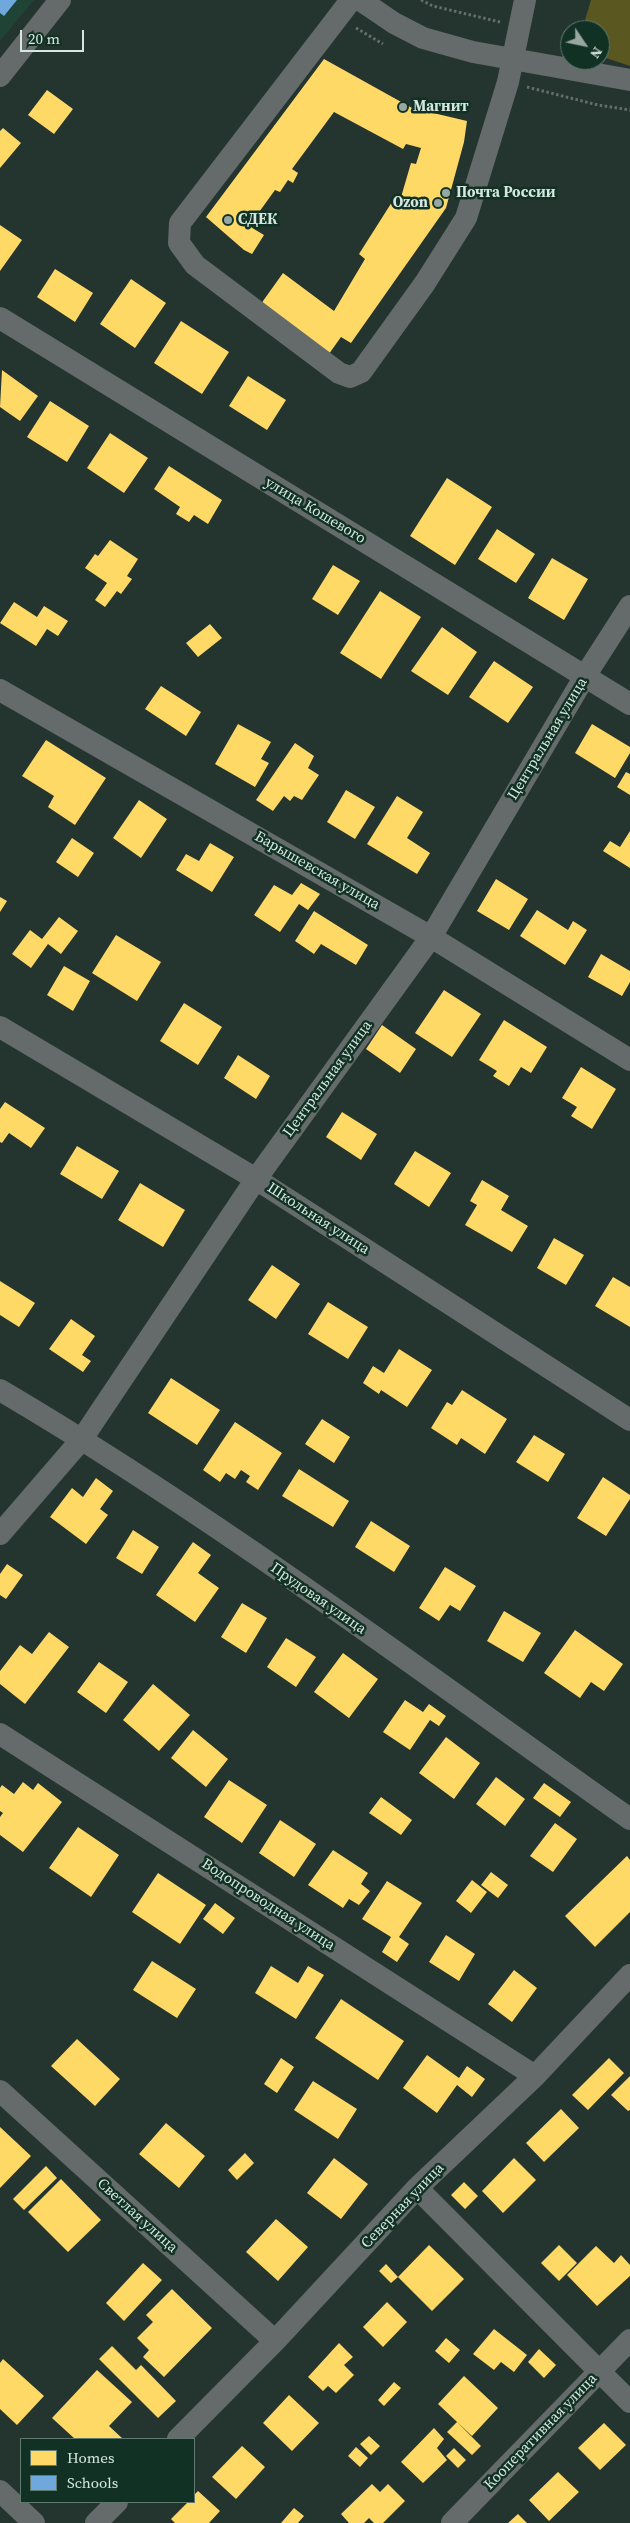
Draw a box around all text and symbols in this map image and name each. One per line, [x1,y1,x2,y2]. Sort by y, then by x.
scale bar [22,20,86,52]
north arrow [560,20,610,70]
text: 20 m [28,28,60,49]
text: N [585,43,608,63]
place label: Магнит [413,98,469,116]
marker: Магнит [397,101,409,113]
place label: Почта России [456,184,556,202]
marker: Почта России [440,187,452,199]
place label: Ozon [393,194,428,212]
marker: Ozon [432,197,444,209]
place label: СДЕК [238,211,277,229]
marker: СДЕК [222,214,234,226]
street label: улица Кошевого [261,474,369,548]
street label: Центральная улица [504,674,592,804]
street label: Барышевская улица [251,828,383,914]
street label: Центральная улица [280,1017,376,1141]
street label: Школьная улица [263,1179,373,1259]
street label: Прудовая улица [267,1559,369,1639]
street label: Водопроводная улица [198,1855,338,1955]
street label: Северная улица [358,2159,448,2253]
street label: Светлая улица [93,2175,181,2257]
street label: Кооперативная улица [481,2370,601,2494]
legend [20,2438,195,2503]
text: Homes [67,2447,114,2468]
text: Schools [67,2472,118,2493]

